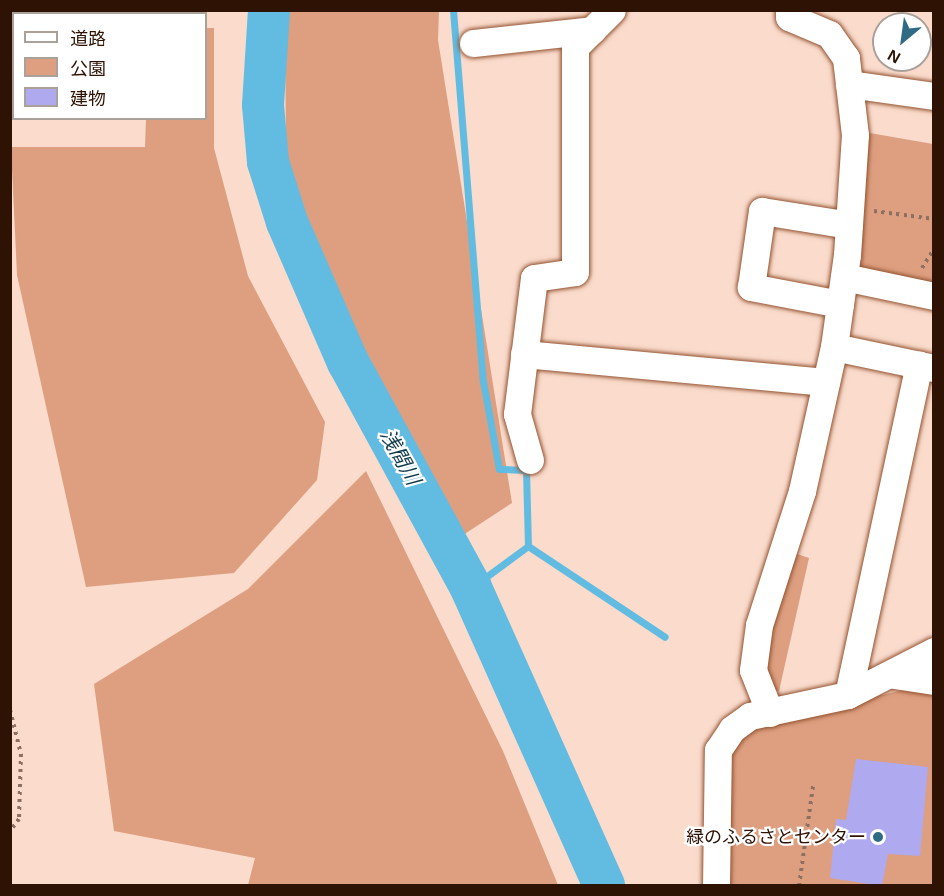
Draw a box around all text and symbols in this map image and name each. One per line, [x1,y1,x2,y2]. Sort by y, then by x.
legend [12,12,207,120]
north arrow [872,12,932,72]
text: 道路 [70,29,106,49]
text: N [885,46,903,67]
text: 公園 [70,59,106,79]
text: 建物 [70,89,106,109]
water label: 浅間川 [375,425,425,489]
place label: 緑のふるさとセンター [686,826,866,848]
marker: 緑のふるさとセンター [871,830,885,844]

